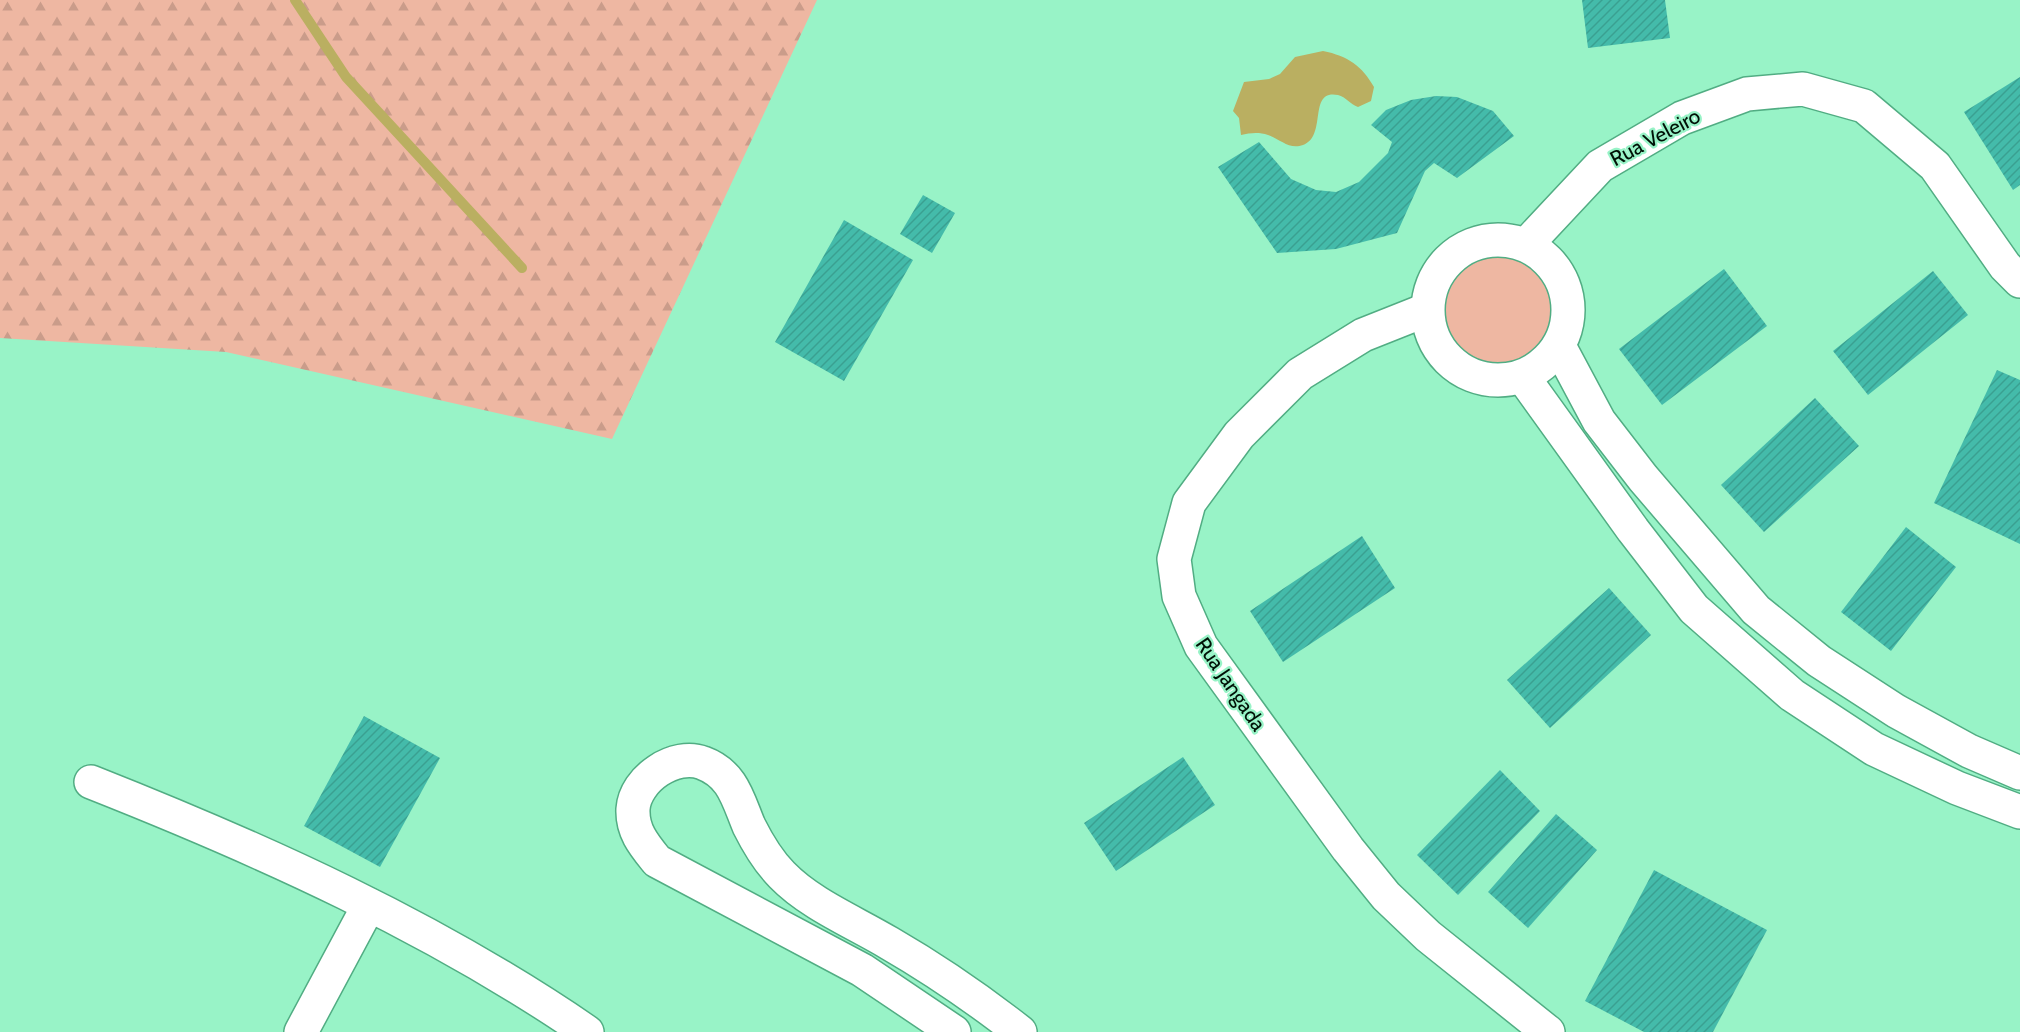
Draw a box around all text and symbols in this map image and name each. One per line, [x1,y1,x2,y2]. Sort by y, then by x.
street label: Rua Veleiro [1606,103,1704,171]
street label: Rua Jangada [1191,632,1271,736]

